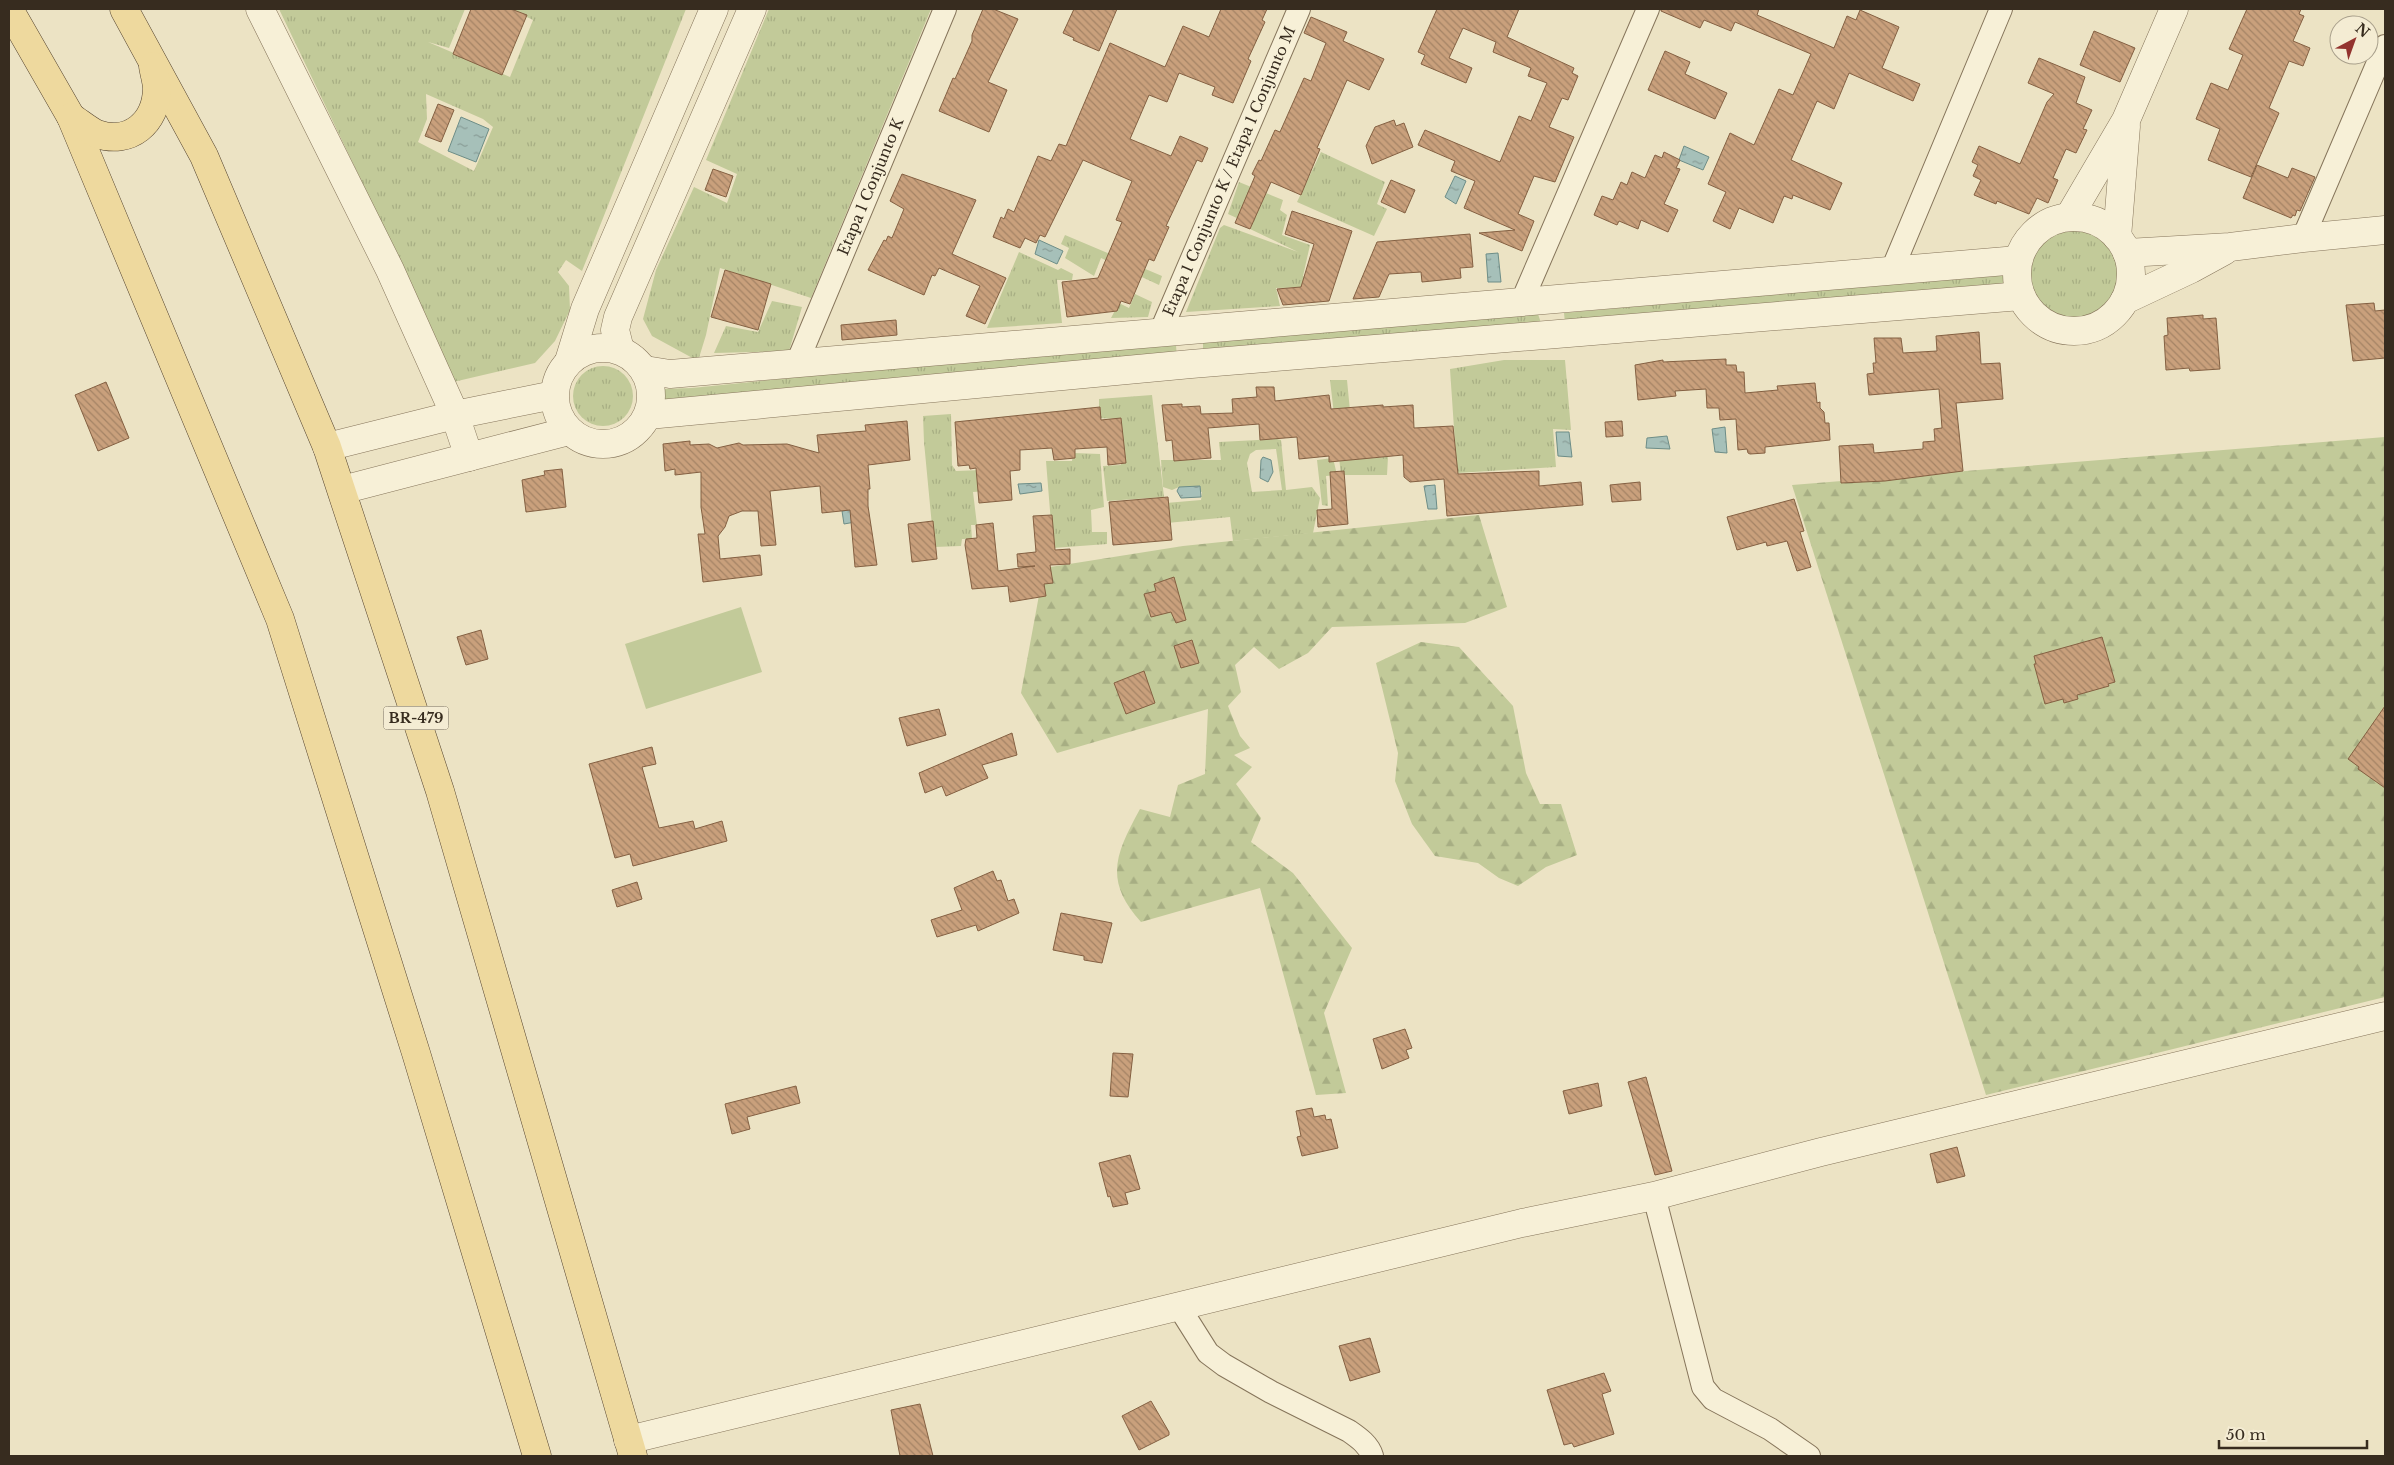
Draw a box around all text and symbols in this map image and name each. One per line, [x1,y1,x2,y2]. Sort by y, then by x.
north arrow [2329,15,2379,65]
text: N [2352,19,2373,41]
street label: Etapa 1 Conjunto K / Etapa 1 Conjunto M [1158,23,1299,319]
street label: Etapa 1 Conjunto K [833,115,907,258]
road number: BR-479 [384,706,448,730]
scale bar [2219,1418,2366,1450]
text: 50 m [2226,1425,2266,1444]

